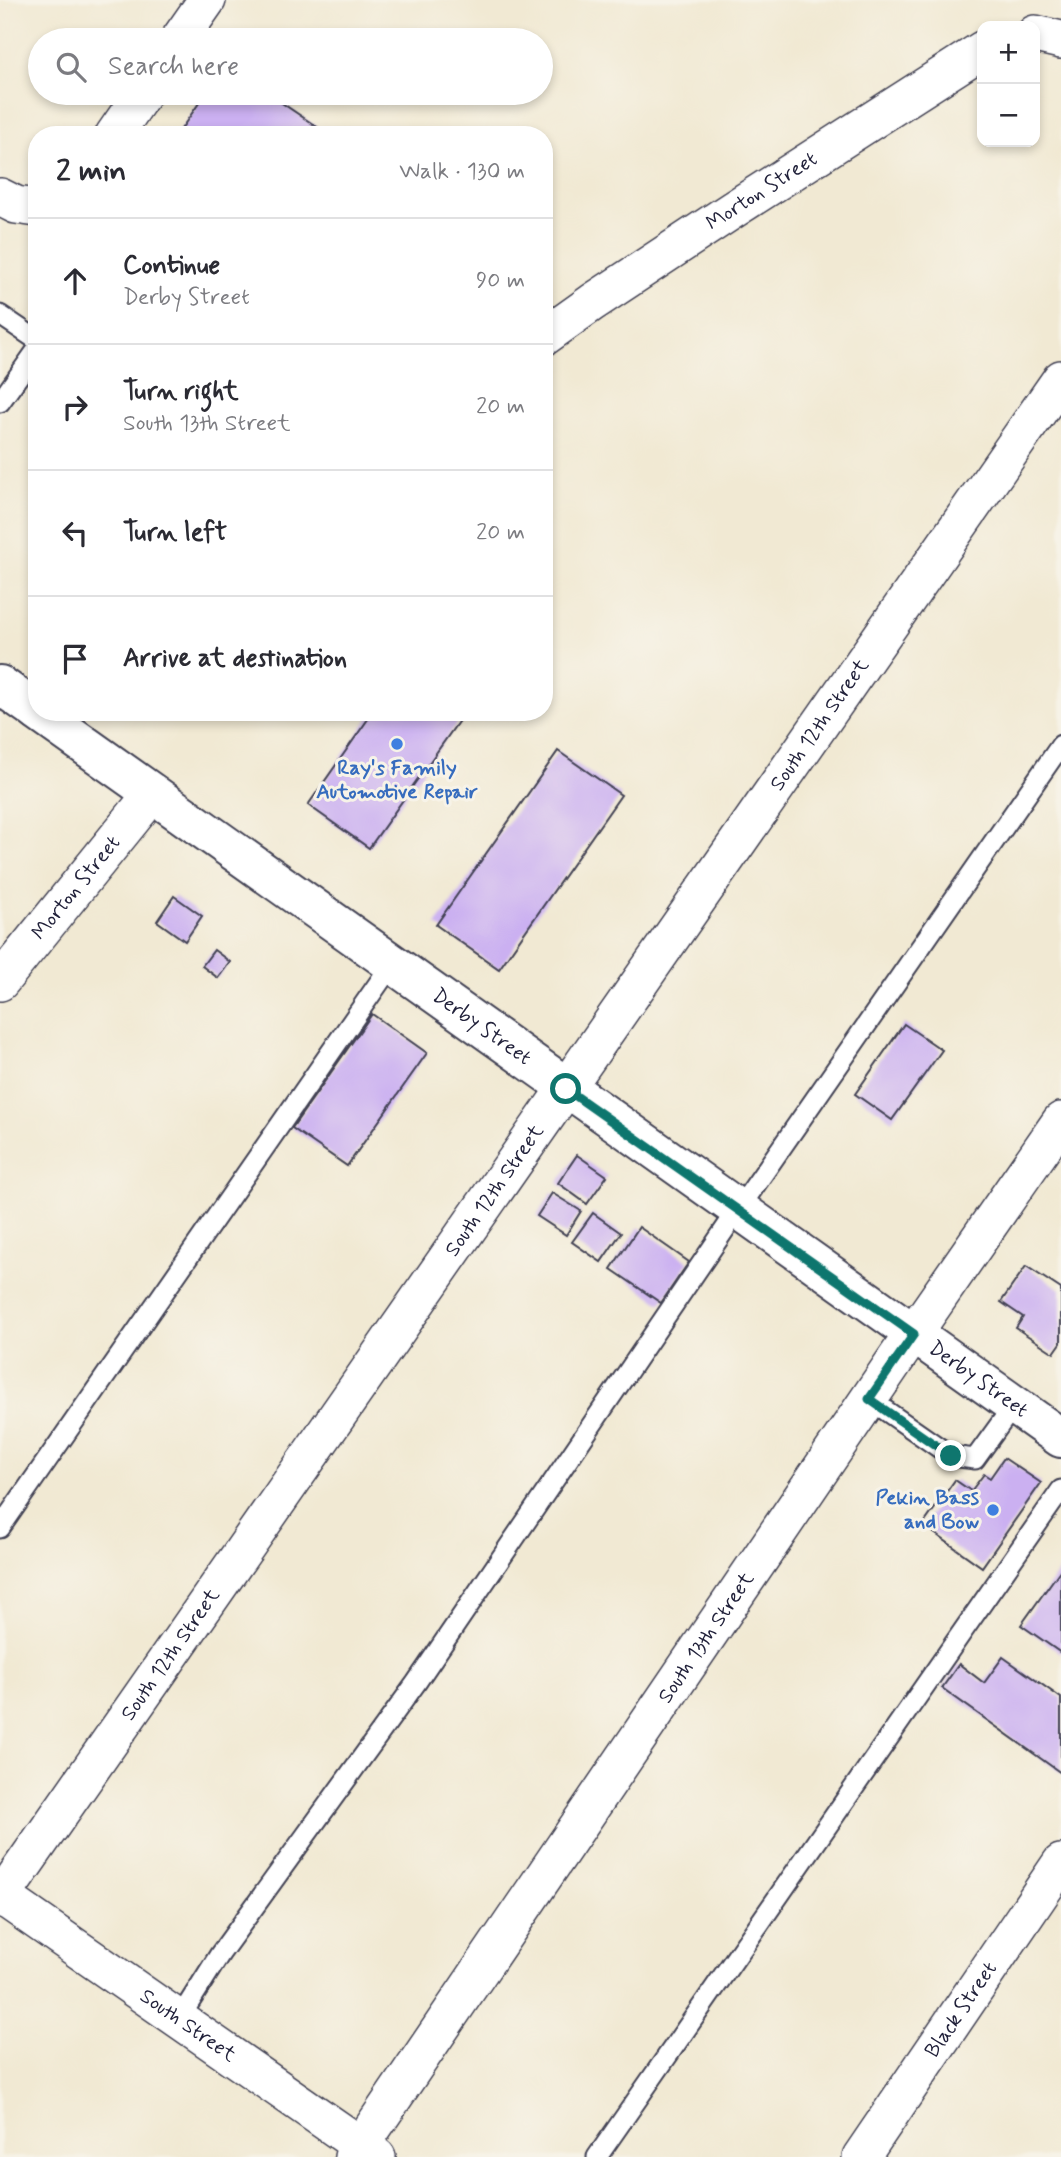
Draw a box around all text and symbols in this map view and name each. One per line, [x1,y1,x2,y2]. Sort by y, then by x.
map controls [977,21,1040,147]
button: + [977,21,1040,84]
search box [28,28,553,105]
icon: search [52,48,90,86]
text: Search here [108,50,239,84]
button: − [977,84,1040,147]
street label: Morton Street [701,145,823,237]
text: 2 min [56,152,126,191]
text: Walk · 130 m [399,157,525,187]
text: Continue [123,249,220,283]
icon: ahead [56,262,94,300]
text: 90 m [476,266,525,296]
text: Derby Street [123,283,250,313]
text: Turn right [123,375,239,409]
icon: right [56,388,94,426]
text: 20 m [476,392,525,422]
text: South 13th Street [123,409,291,439]
icon: left [56,514,94,552]
text: Turn left [123,516,227,550]
text: 20 m [476,518,525,548]
icon: arrive [56,640,94,678]
text: Arrive at destination [123,642,347,676]
street label: South 12th Street [764,653,876,796]
marker: Ray's Family Automotive Repair [389,736,405,752]
place label: Ray's Family Automotive Repair [316,754,478,806]
street label: Morton Street [25,830,127,946]
street label: Derby Street [426,982,537,1072]
route start [550,1073,581,1104]
street label: South 12th Street [439,1118,551,1262]
street label: Derby Street [923,1334,1034,1424]
route end [935,1440,966,1471]
place label: Pekin Bass and Bow [876,1484,980,1536]
marker: Pekin Bass and Bow [985,1502,1001,1518]
street label: South 13th Street [652,1566,761,1709]
street label: South 12th Street [115,1582,227,1726]
street label: Black Street [919,1956,1004,2063]
street label: South Street [134,1982,242,2069]

